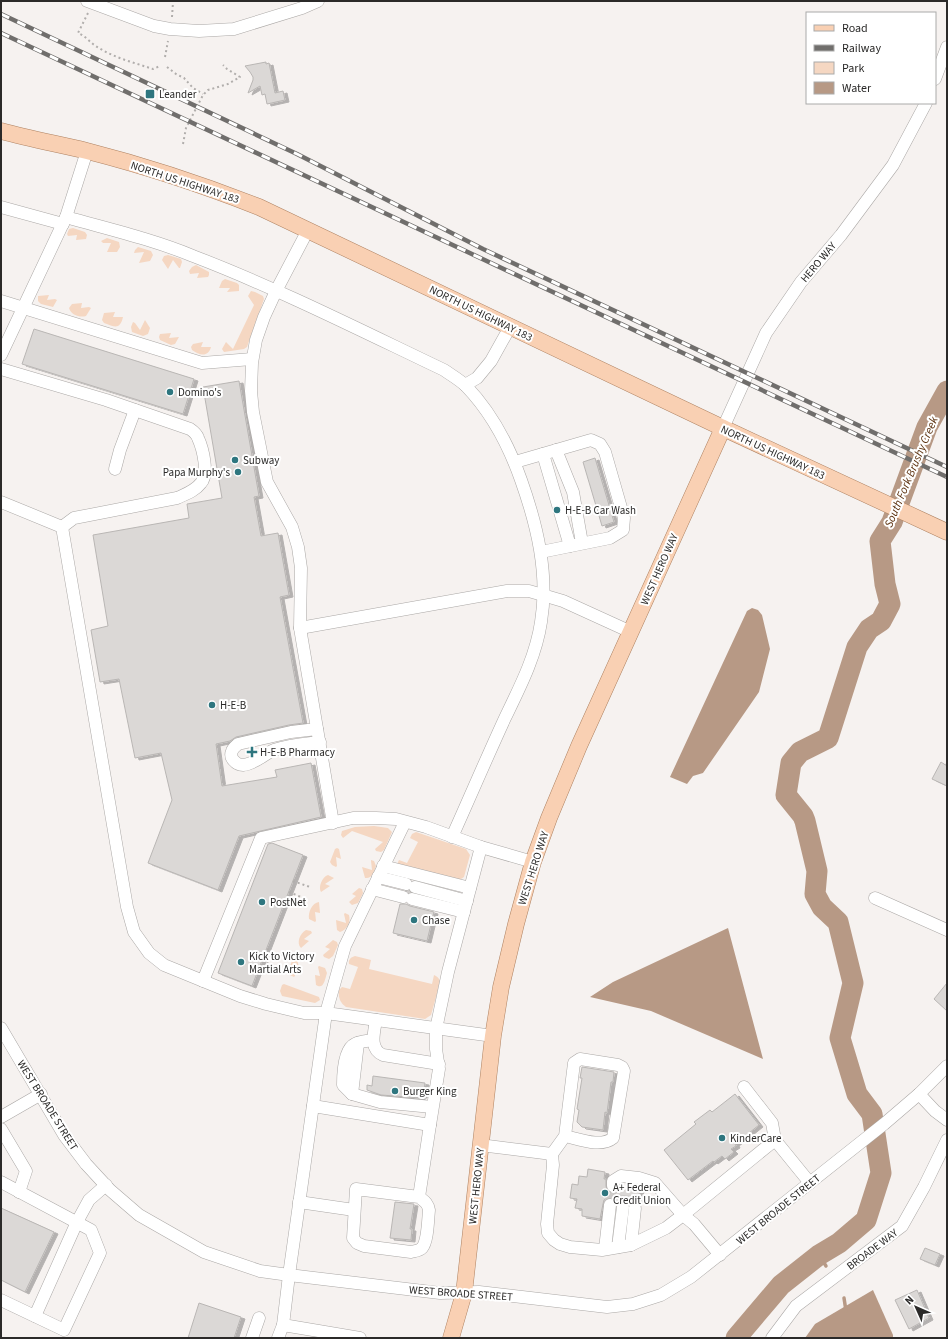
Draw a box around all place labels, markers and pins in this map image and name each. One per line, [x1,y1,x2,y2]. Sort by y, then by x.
place label: Leander [159,87,197,102]
marker: Leander [144,88,156,100]
place label: Domino's [178,385,222,400]
marker: Domino's [165,387,175,397]
place label: Subway [243,453,279,468]
marker: Subway [230,455,240,465]
place label: Papa Murphy's [163,465,230,480]
marker: Papa Murphy's [233,467,243,477]
place label: H-E-B Car Wash [565,503,636,518]
marker: H-E-B Car Wash [552,505,562,515]
place label: H-E-B [220,698,247,713]
marker: H-E-B [207,700,217,710]
place label: H-E-B Pharmacy [260,745,335,760]
marker: H-E-B Pharmacy [247,747,257,757]
place label: PostNet [270,895,306,910]
marker: PostNet [257,897,267,907]
place label: Chase [422,913,450,928]
marker: Chase [409,915,419,925]
place label: Kick to Victory Martial Arts [249,949,315,977]
marker: Kick to Victory Martial Arts [236,957,246,967]
place label: Burger King [403,1084,457,1099]
marker: Burger King [390,1086,400,1096]
place label: KinderCare [730,1131,782,1146]
marker: KinderCare [717,1133,727,1143]
place label: A+ Federal Credit Union [613,1180,671,1208]
marker: A+ Federal Credit Union [600,1188,610,1198]

